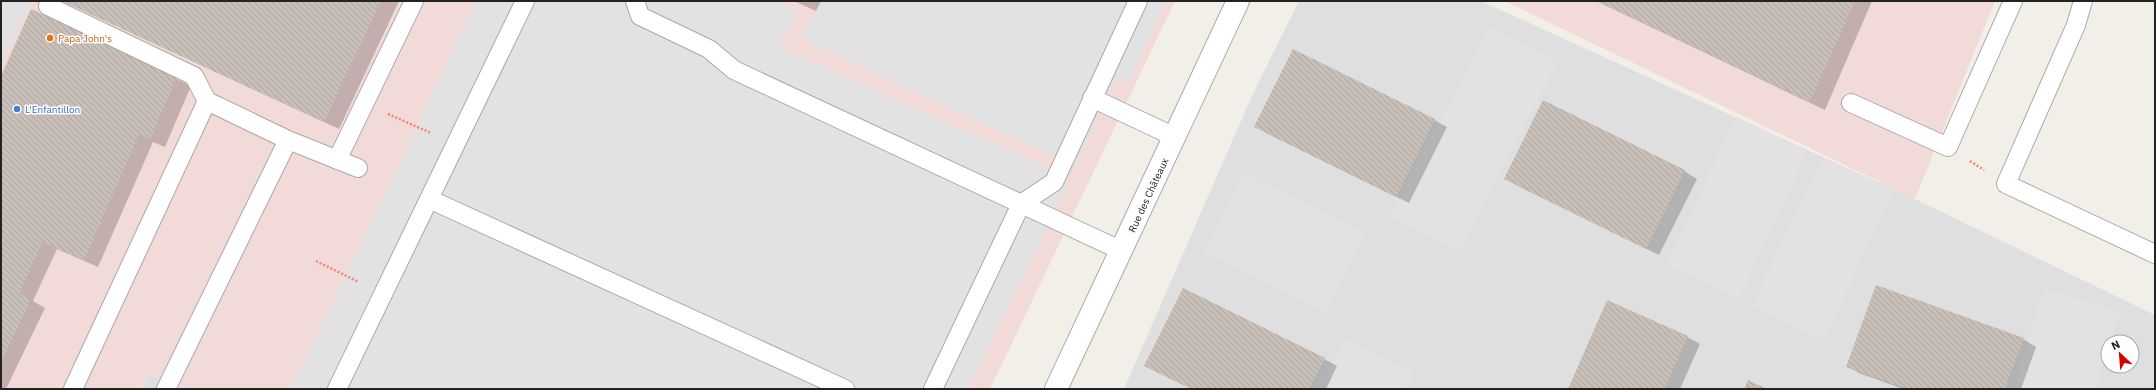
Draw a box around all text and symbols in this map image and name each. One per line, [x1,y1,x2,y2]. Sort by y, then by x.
place label: Papa John's [58,32,112,45]
marker: Papa John's [45,33,55,43]
place label: L'Enfantillon [25,103,80,116]
marker: L'Enfantillon [12,104,22,114]
street label: Rue des Châteaux [1126,156,1171,235]
north arrow [2100,334,2140,374]
text: N [2109,337,2122,353]

